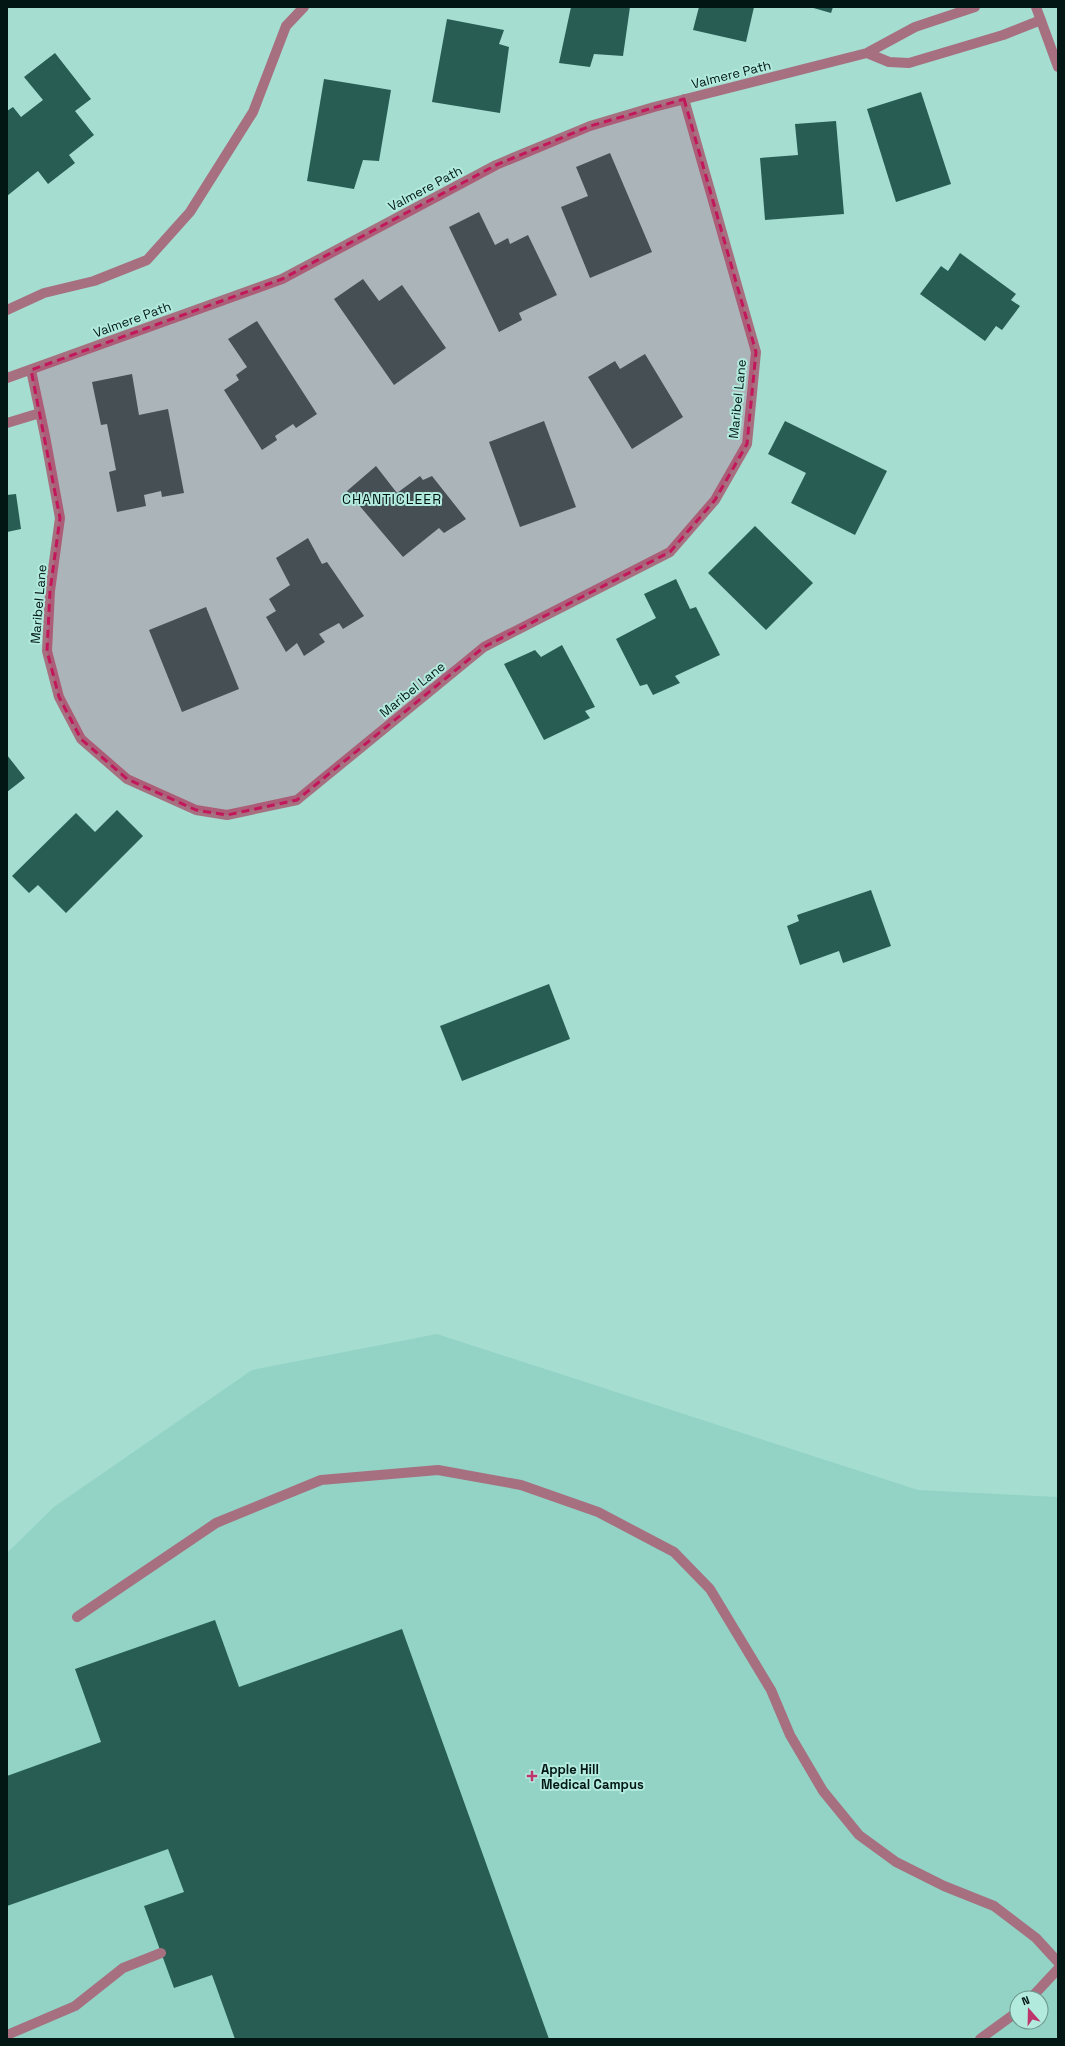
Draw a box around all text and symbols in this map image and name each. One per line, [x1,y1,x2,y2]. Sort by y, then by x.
street label: Valmere Path [690,56,773,93]
street label: Valmere Path [385,162,465,215]
street label: Valmere Path [91,298,173,341]
street label: Maribel Lane [725,359,750,440]
district label: CHANTICLEER [342,490,442,508]
street label: Maribel Lane [27,564,50,644]
street label: Maribel Lane [376,658,449,721]
place label: Apple Hill Medical Campus [541,1761,644,1793]
marker: Apple Hill Medical Campus [526,1770,538,1782]
north arrow [1009,1990,1049,2030]
text: N [1020,1993,1031,2008]

